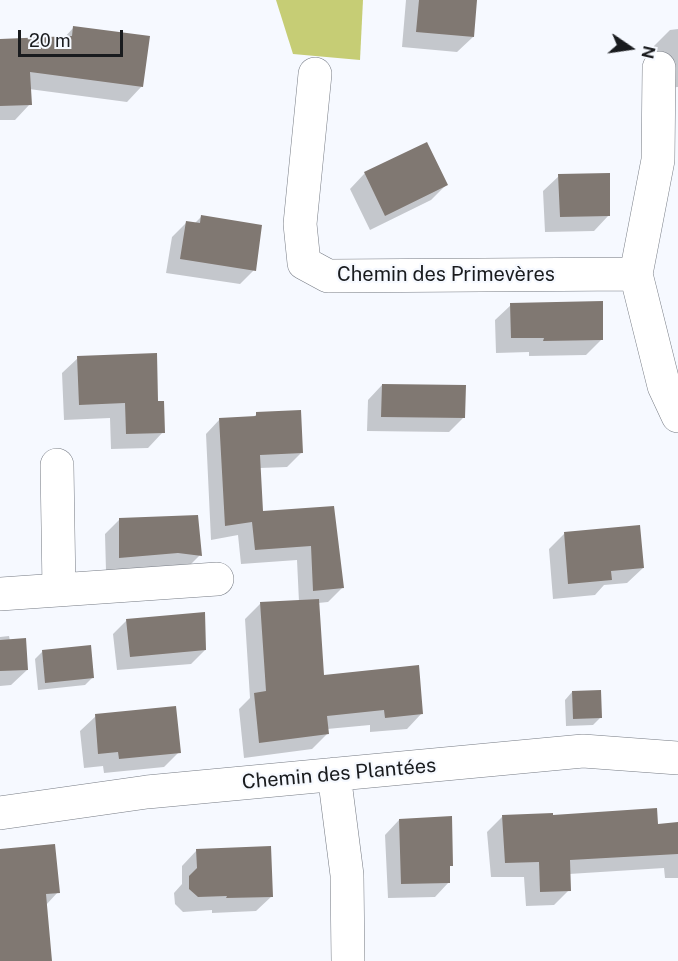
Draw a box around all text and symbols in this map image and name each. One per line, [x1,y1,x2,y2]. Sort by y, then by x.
scale bar [21,18,126,56]
north arrow [600,18,660,78]
text: 20 m [29,30,71,51]
text: N [637,44,659,60]
street label: Chemin des Primevères [337,263,555,287]
street label: Chemin des Plantées [241,754,437,794]

